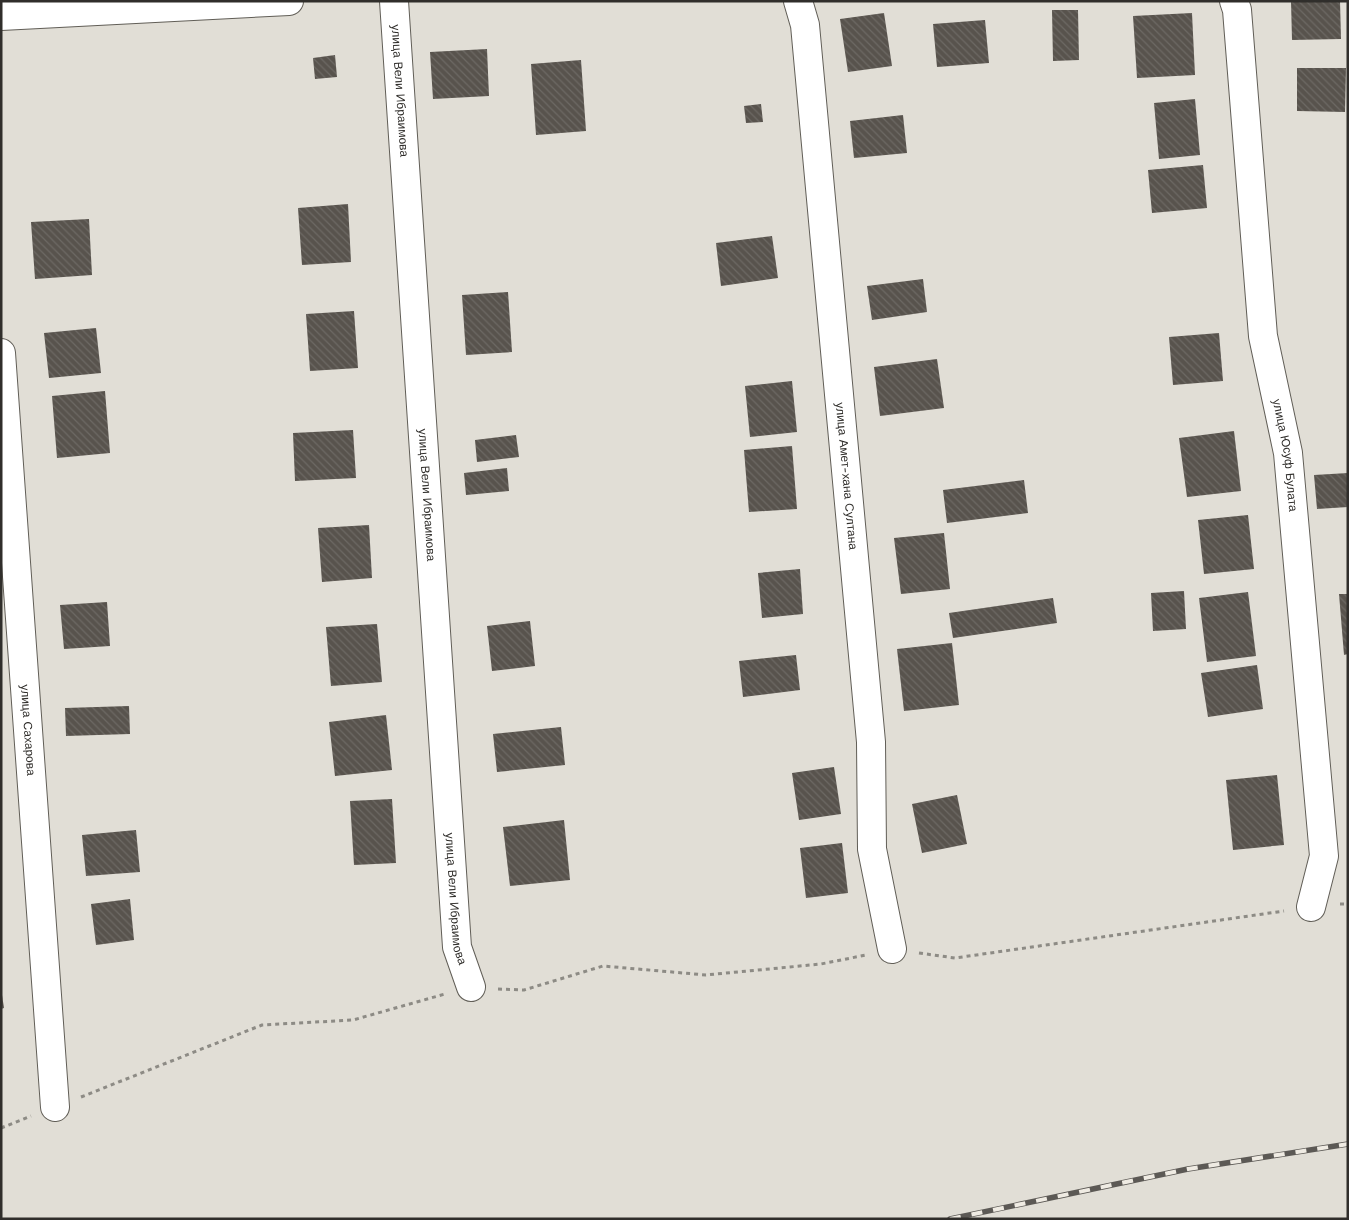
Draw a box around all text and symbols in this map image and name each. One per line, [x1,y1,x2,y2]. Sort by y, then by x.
street label: улица Вели Ибраимова [389,24,411,158]
street label: улица Юсуф Булата [1270,398,1300,513]
street label: улица Амет-хана Султана [833,402,860,551]
street label: улица Вели Ибраимова [415,428,438,562]
street label: улица Сахарова [18,684,38,776]
street label: улица Вели Ибраимова [442,832,470,967]

